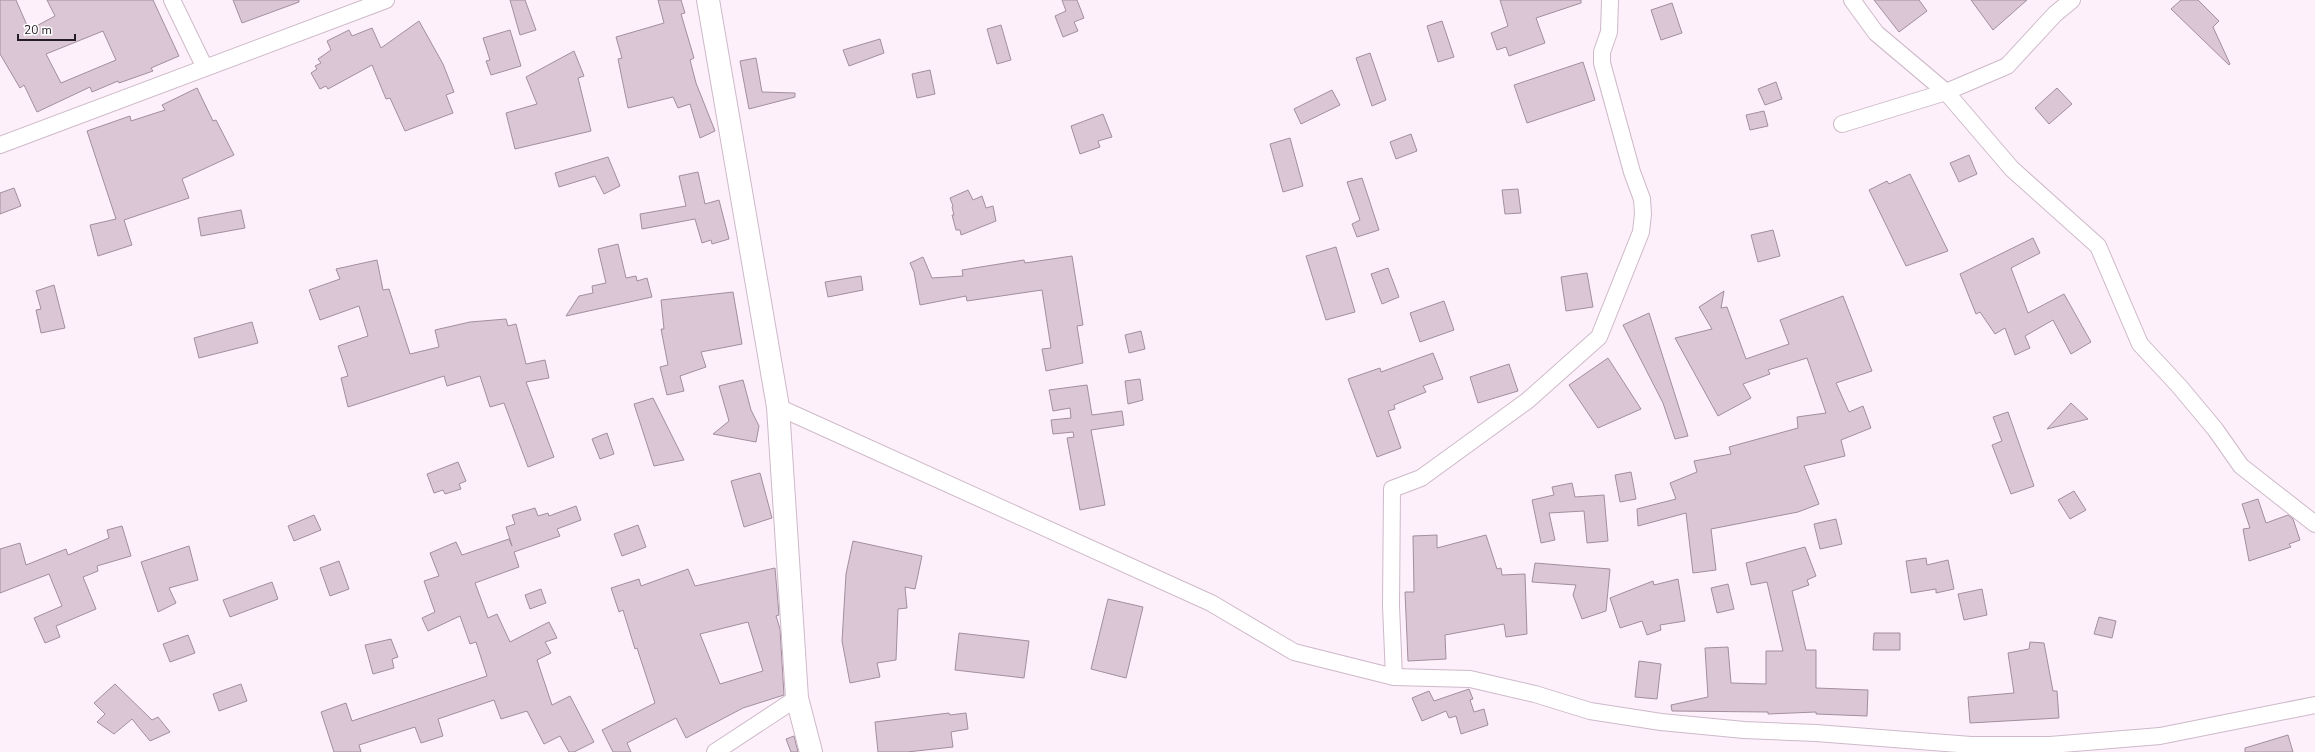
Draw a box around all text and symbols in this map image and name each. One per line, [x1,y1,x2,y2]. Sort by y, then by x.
scale bar [18,16,75,42]
text: 20 m [24,22,52,38]

